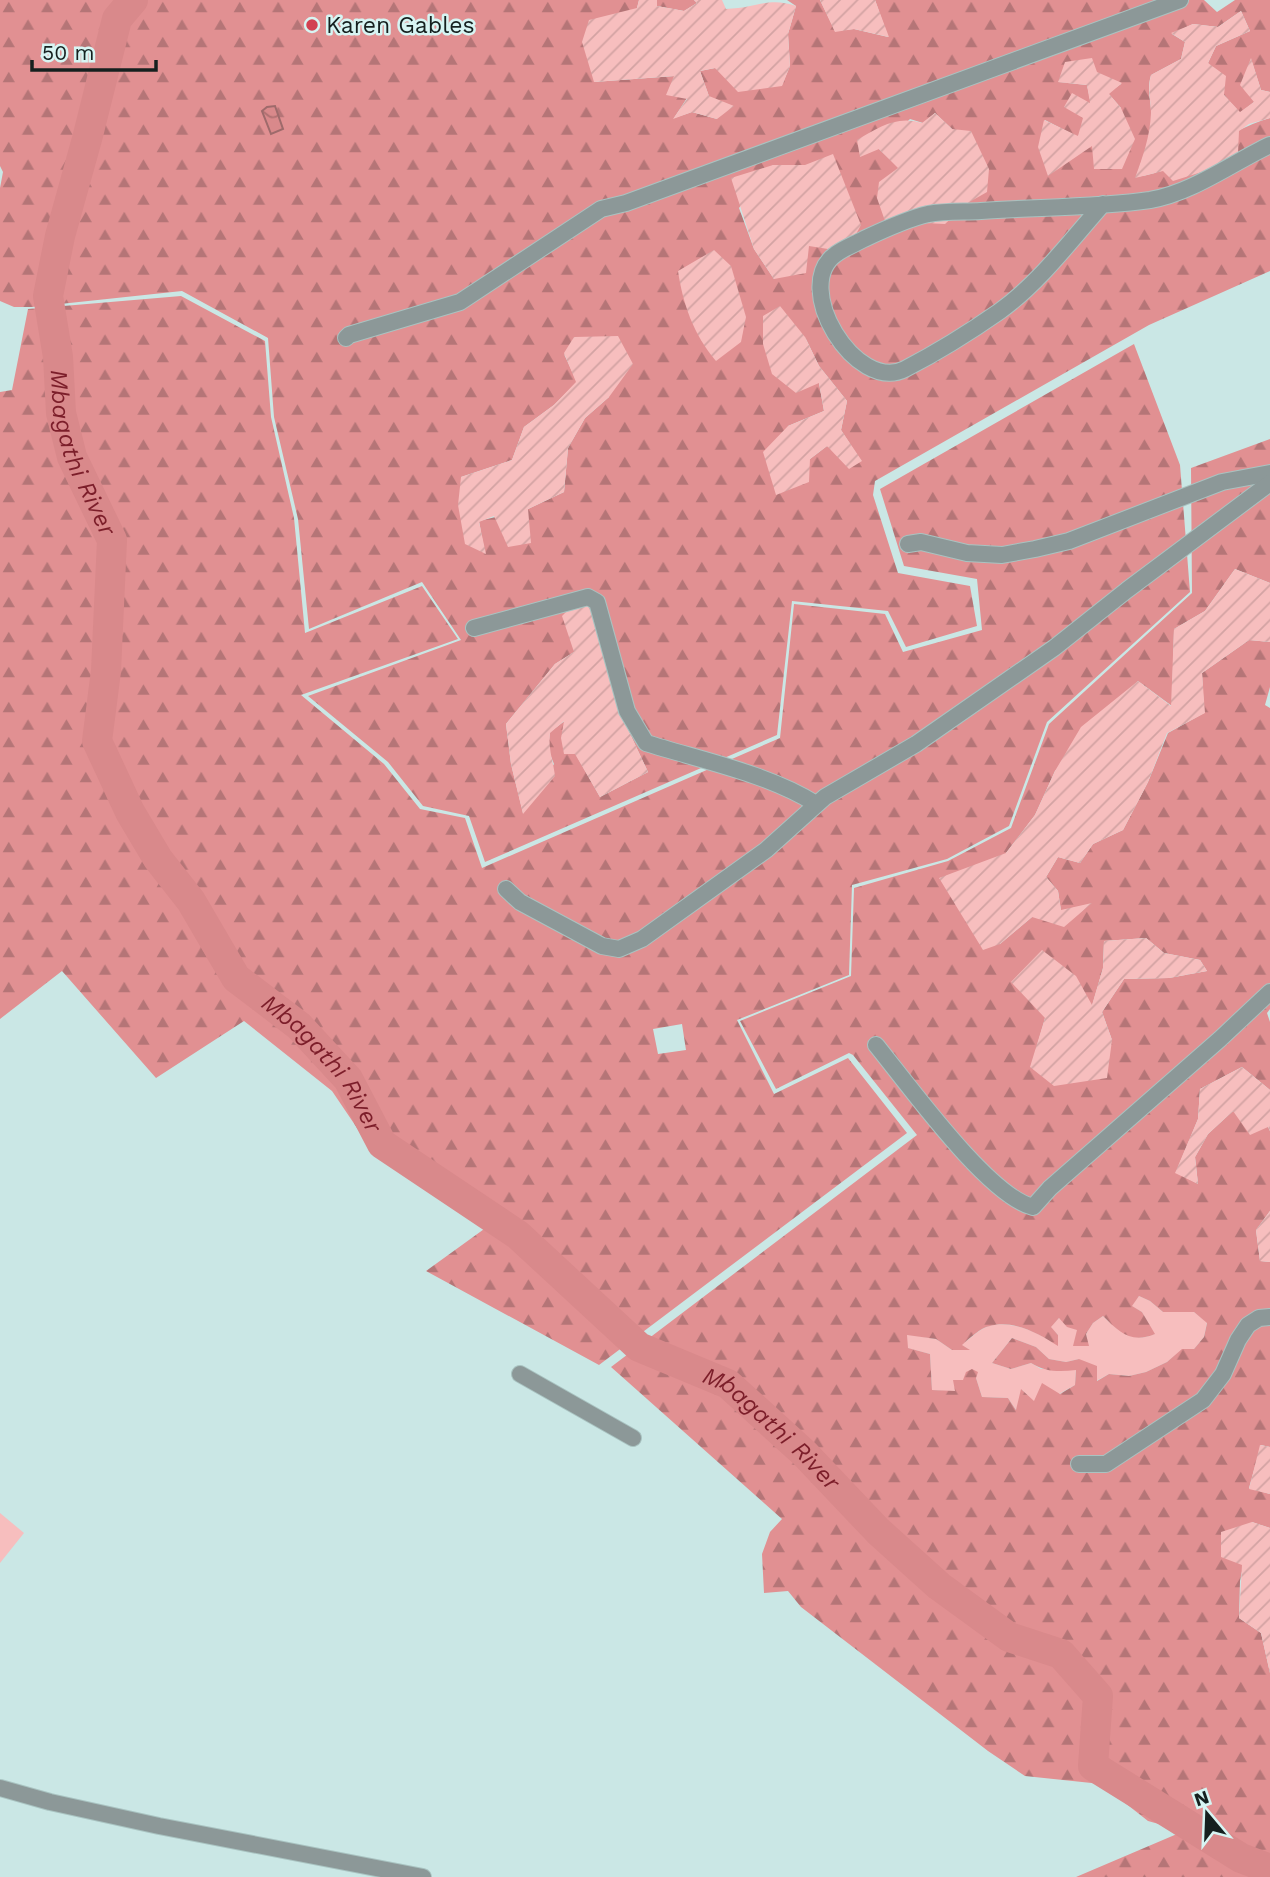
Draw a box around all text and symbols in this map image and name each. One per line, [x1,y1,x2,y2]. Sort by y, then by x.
place label: Karen Gables [326,12,475,39]
marker: Karen Gables [304,17,320,33]
scale bar [32,28,156,72]
text: 50 m [42,40,94,65]
water label: Mbagathi River [45,369,122,542]
water label: Mbagathi River [256,989,388,1139]
water label: Mbagathi River [699,1361,847,1497]
north arrow [1172,1779,1242,1849]
text: N [1191,1785,1212,1812]

